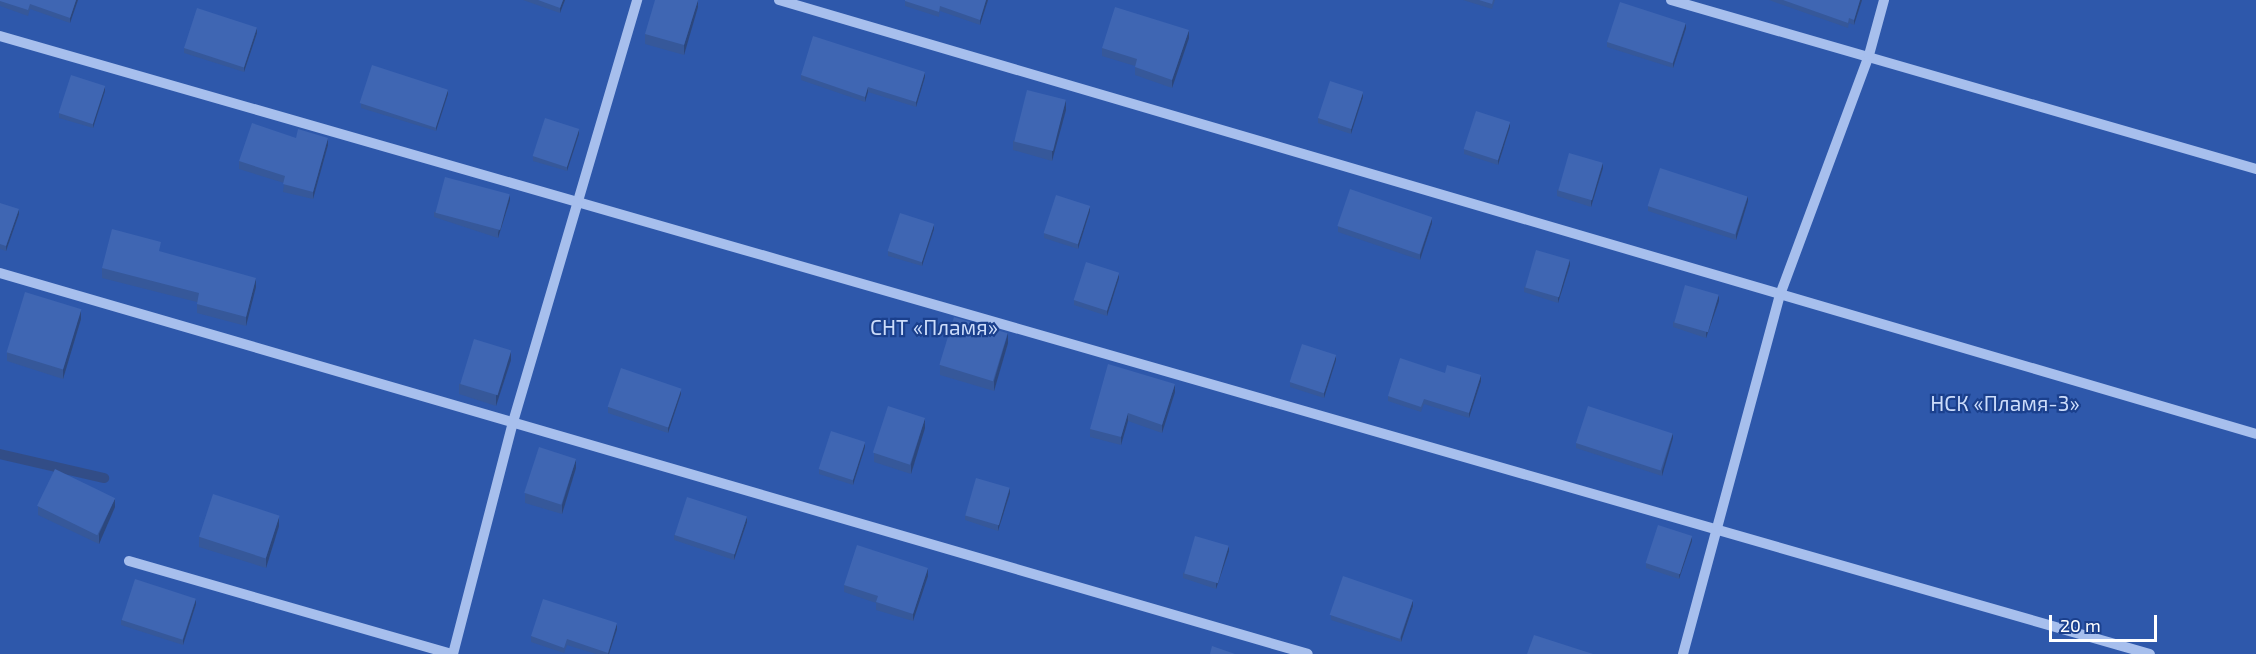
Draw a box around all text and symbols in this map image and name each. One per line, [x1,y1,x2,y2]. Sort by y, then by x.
park label: СНТ «Пламя» [870,314,998,340]
park label: НСК «Пламя-3» [1930,390,2080,416]
scale bar [2052,603,2160,641]
text: 20 m [2060,614,2101,636]

